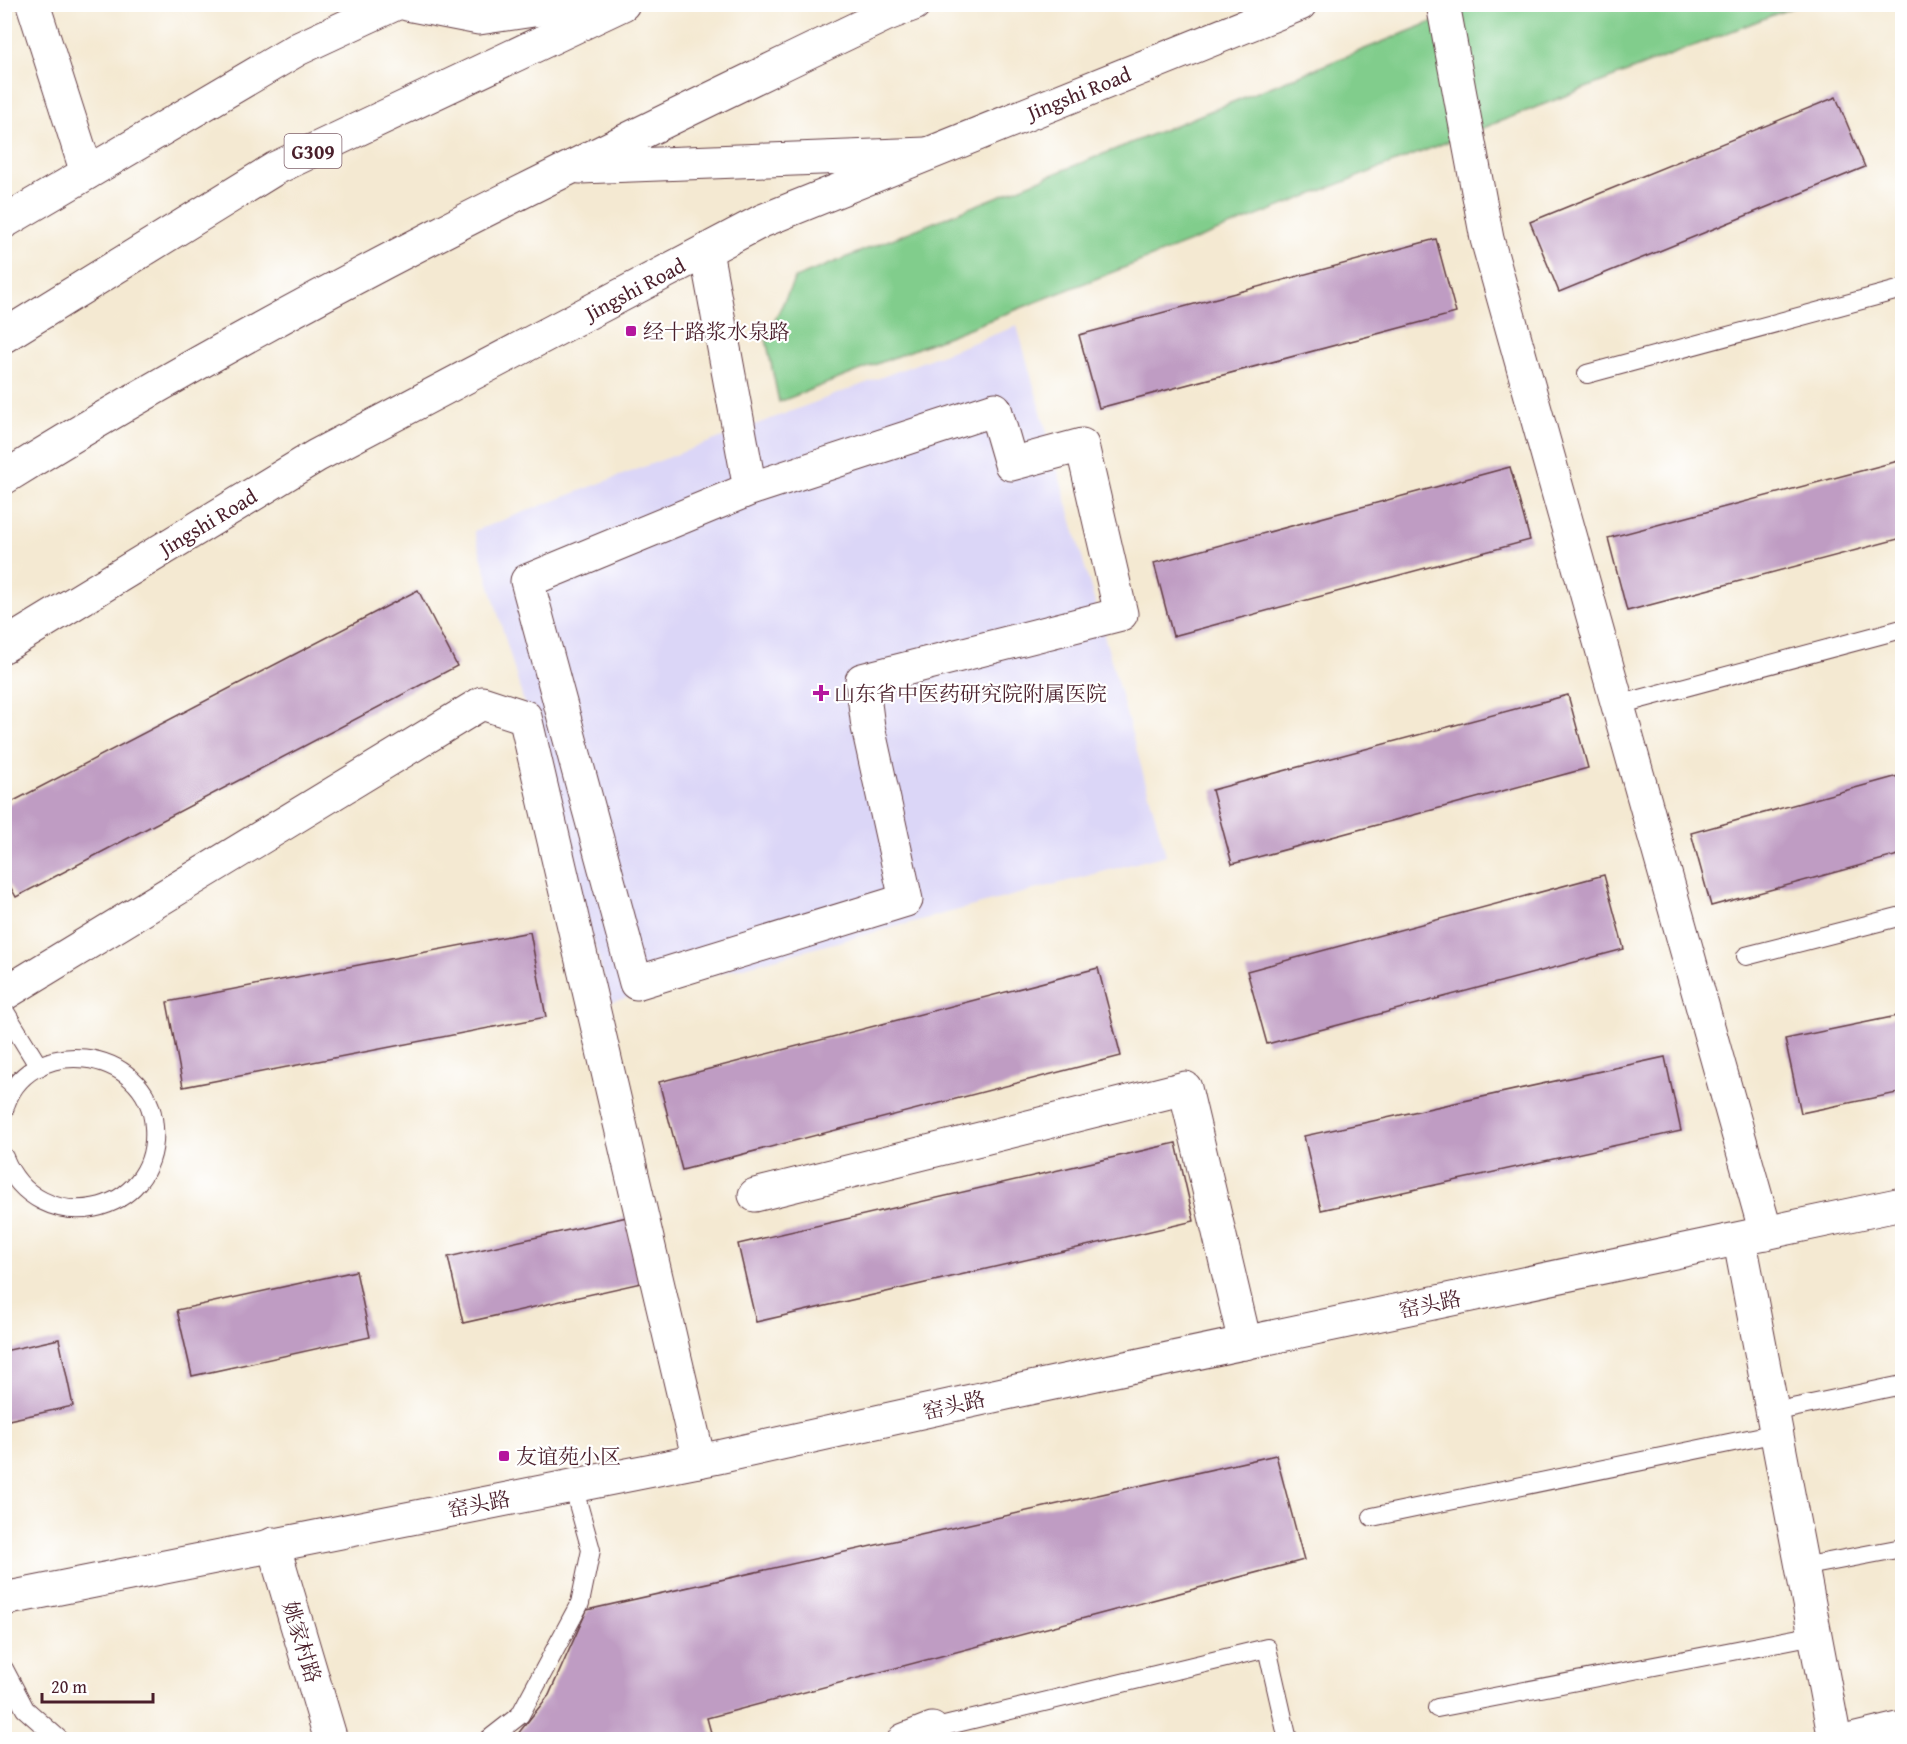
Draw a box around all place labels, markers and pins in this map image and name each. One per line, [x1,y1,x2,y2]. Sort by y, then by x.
place label: 经十路浆水泉路 [643,316,790,347]
marker: 经十路浆水泉路 [624,324,638,338]
place label: 山东省中医药研究院附属医院 [834,678,1107,709]
marker: 山东省中医药研究院附属医院 [812,684,830,702]
place label: 友谊苑小区 [516,1441,621,1472]
marker: 友谊苑小区 [497,1449,511,1463]

